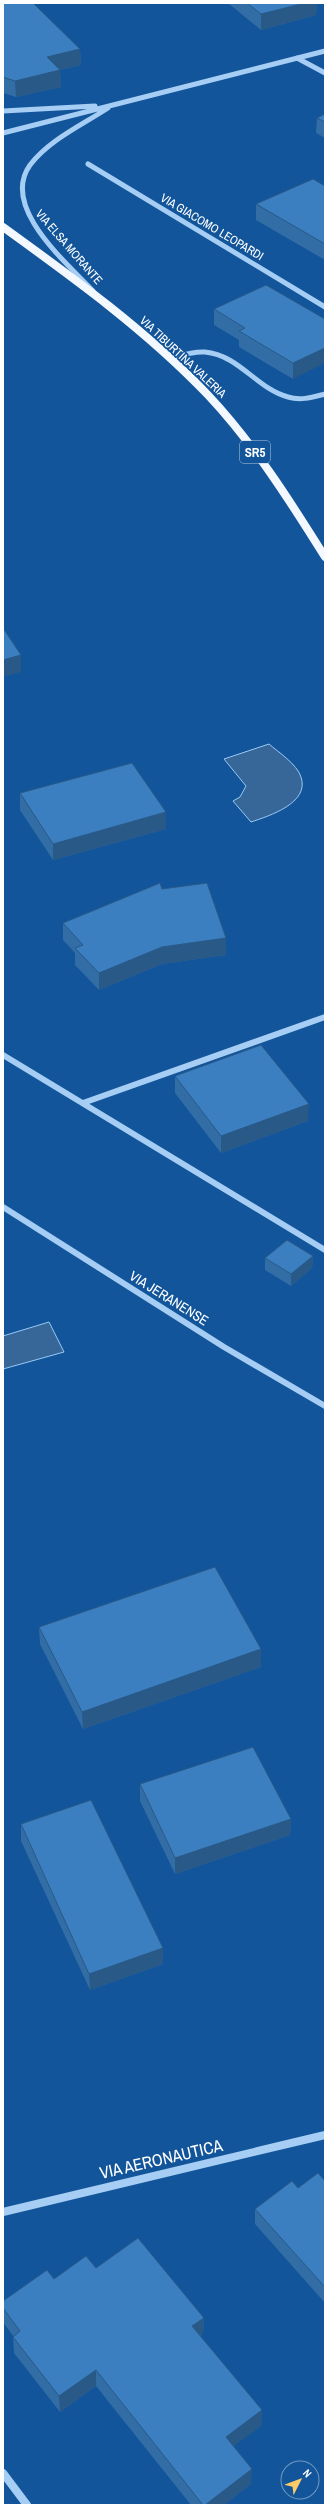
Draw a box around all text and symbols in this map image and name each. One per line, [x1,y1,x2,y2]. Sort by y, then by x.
street label: VIA GIACOMO LEOPARDI [158,190,266,264]
street label: VIA ELSA MORANTE [32,206,106,288]
street label: VIA TIBURTINA VALERIA [136,313,230,402]
road number: SR5 [240,441,270,463]
street label: VIA JERANENSE [126,1267,212,1329]
street label: VIA AERONAUTICA [97,2133,225,2184]
north arrow [280,2460,320,2500]
text: N [300,2466,315,2480]

